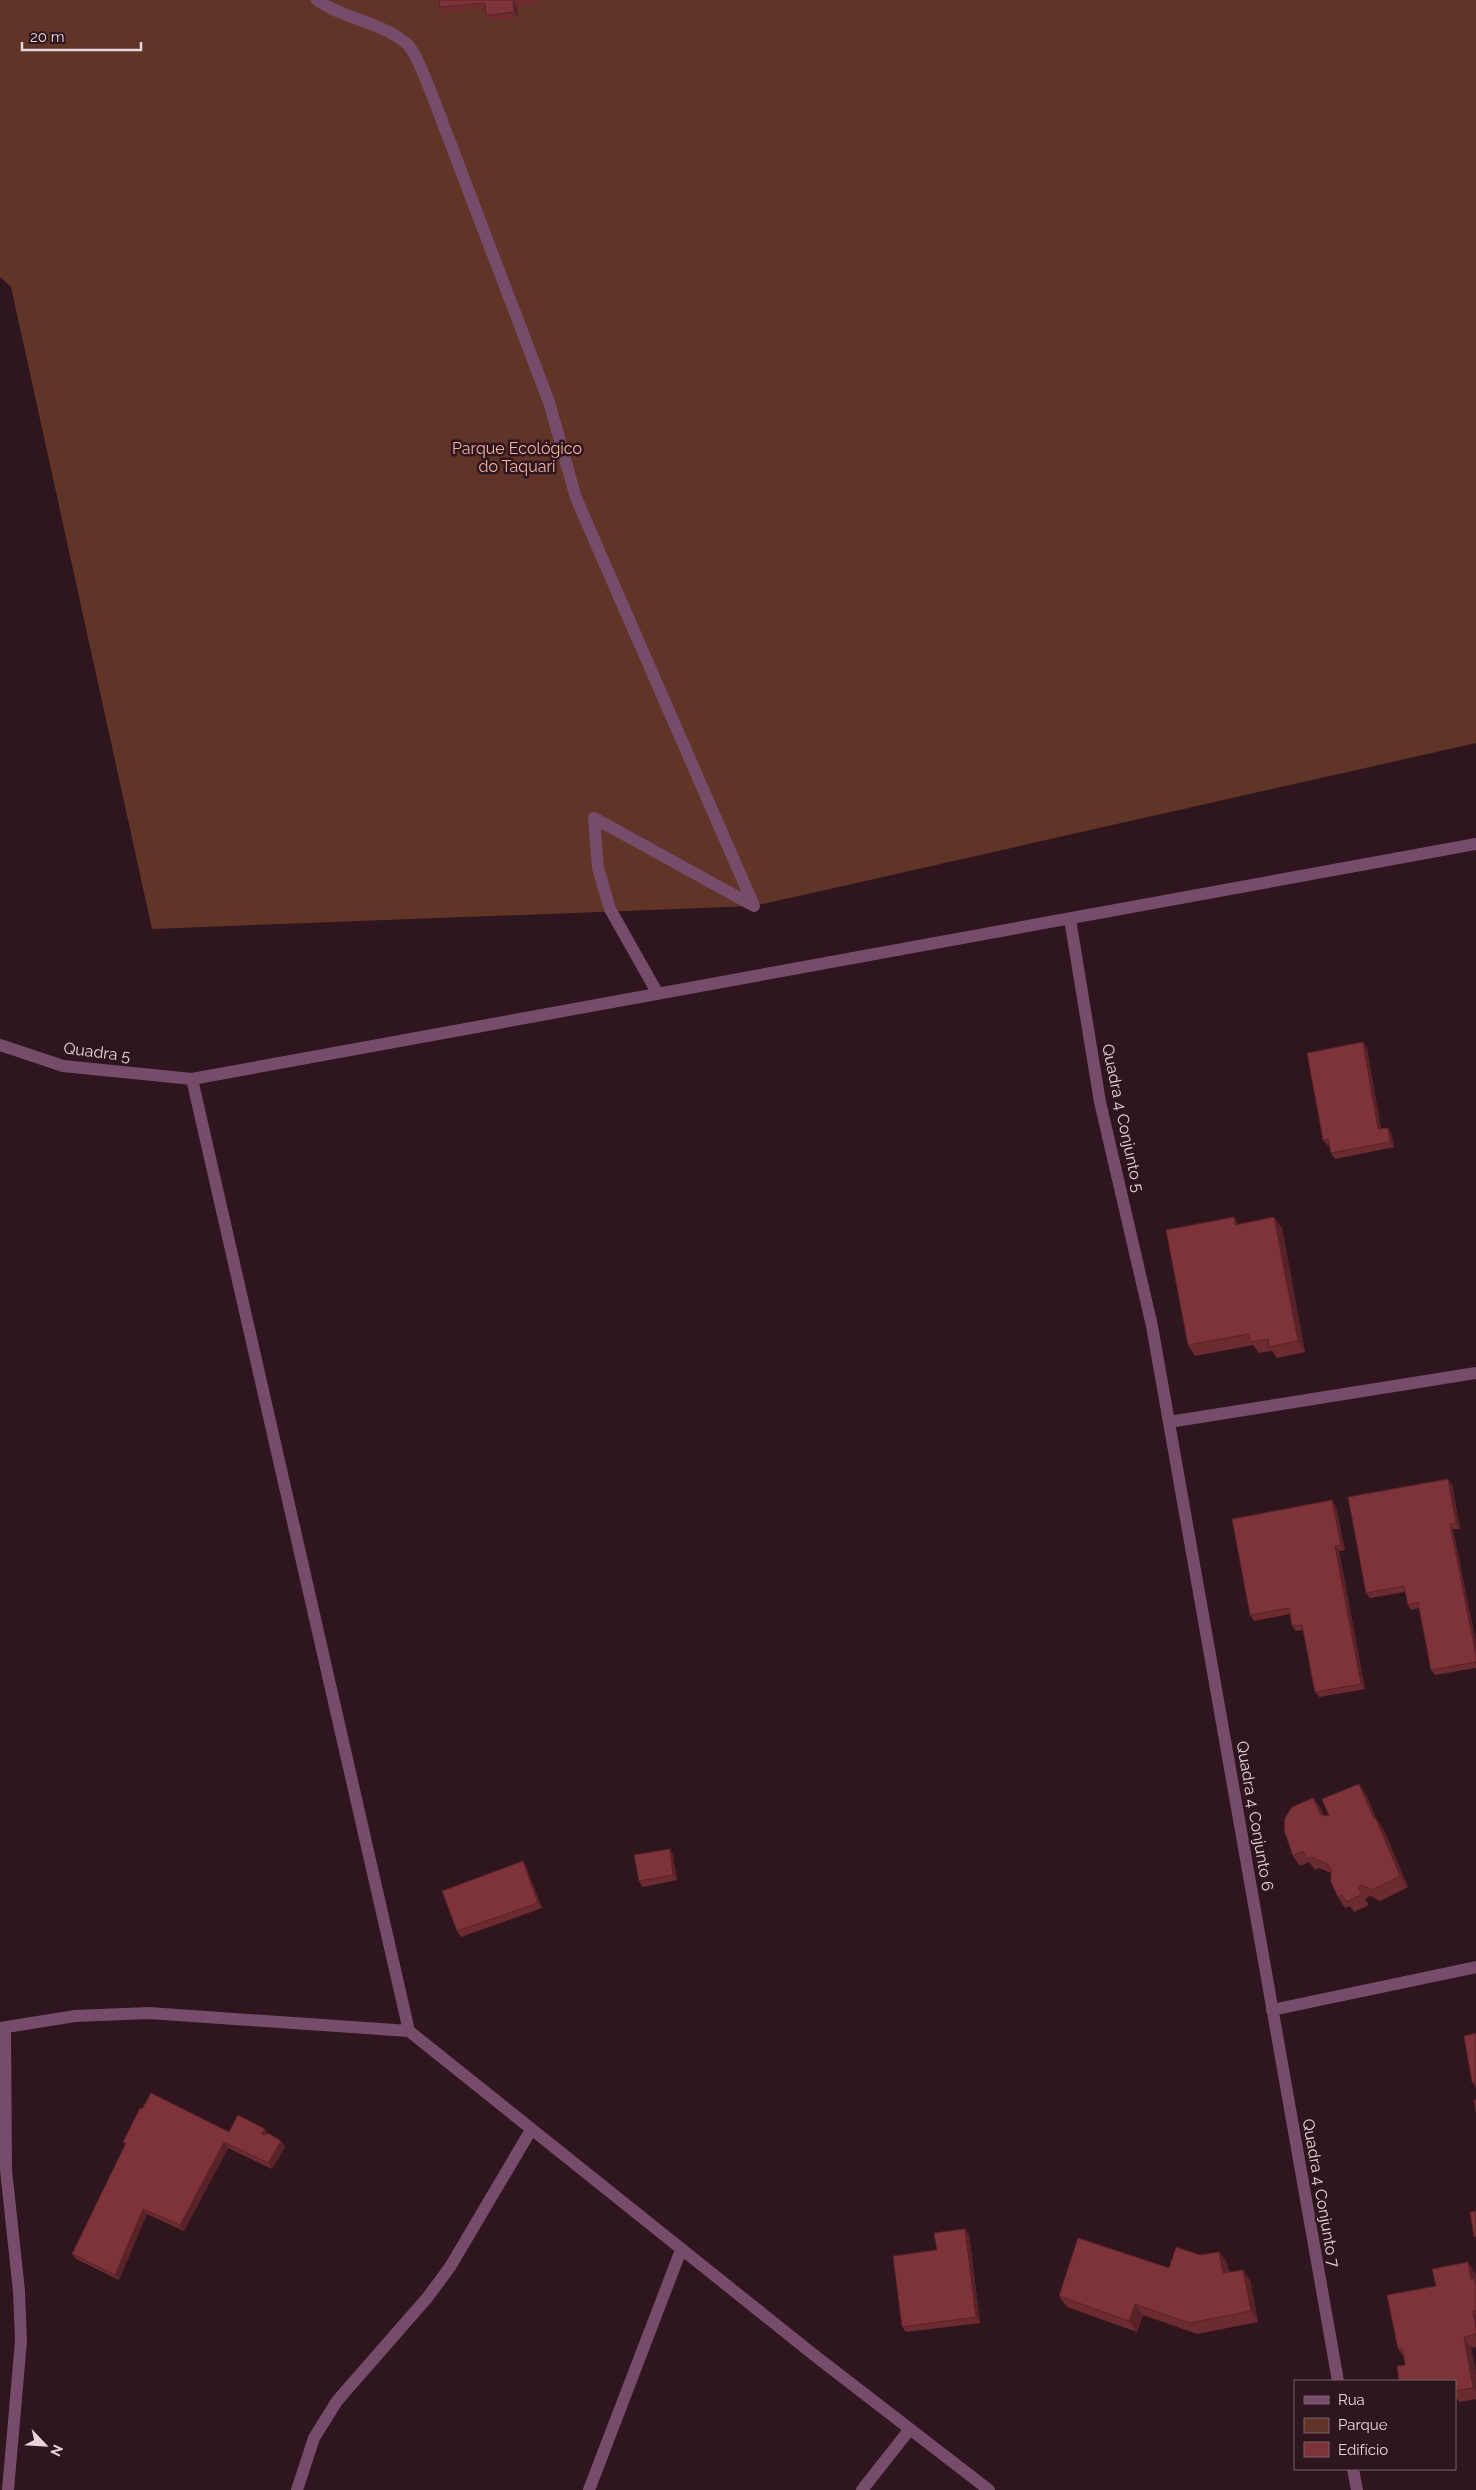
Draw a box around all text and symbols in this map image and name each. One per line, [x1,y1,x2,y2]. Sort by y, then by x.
scale bar [22,20,141,52]
text: 20 m [30,28,65,46]
park label: Parque Ecológico do Taquari [452,439,582,476]
street label: Quadra 5 [62,1038,132,1066]
street label: Quadra 4 Conjunto 5 [1098,1042,1148,1194]
street label: Quadra 4 Conjunto 6 [1232,1739,1278,1893]
street label: Quadra 4 Conjunto 7 [1299,2117,1344,2269]
legend [1294,2380,1456,2470]
text: Rua [1338,2391,1365,2409]
text: Parque [1338,2416,1388,2434]
north arrow [20,2420,70,2470]
text: Edifício [1338,2441,1388,2459]
text: N [47,2442,66,2459]

